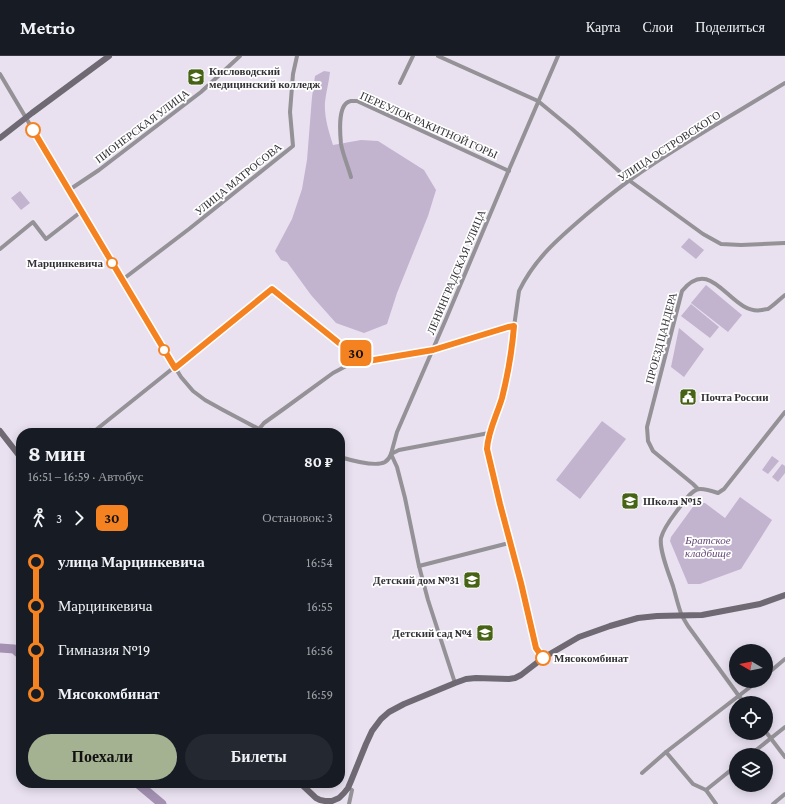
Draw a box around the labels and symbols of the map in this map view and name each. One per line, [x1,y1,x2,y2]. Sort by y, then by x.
place label: Кисловодский медицинский колледж [209,65,320,90]
school or university icon: Кисловодский медицинский колледж [186,67,206,87]
street label: ПИОНЕРСКАЯ УЛИЦА [93,87,191,165]
street label: ПЕРЕУЛОК РАКИТНОЙ ГОРЫ [358,89,500,161]
street label: УЛИЦА ОСТРОВСКОГО [615,108,723,184]
unlabelled marker [25,122,41,138]
street label: УЛИЦА МАТРОСОВА [192,140,284,218]
street label: ЛЕНИНГРАДСКАЯ УЛИЦА [424,208,488,336]
place label: Марцинкевича [27,257,103,269]
marker: Марцинкевича [106,257,118,269]
street label: ПРОЕЗД ЦАНДЕРА [643,291,679,385]
line badge: 30 [338,340,374,366]
unlabelled marker [158,344,170,356]
public building icon: Почта России [678,387,698,407]
place label: Почта России [701,391,769,403]
school or university icon: Школа №15 [620,491,640,511]
place label: Школа №15 [643,495,702,507]
park label: Братское кладбище [684,534,731,559]
school or university icon: Детский дом №31 [462,570,482,590]
place label: Детский дом №31 [373,574,459,586]
school or university icon: Детский сад №4 [475,623,495,643]
place label: Детский сад №4 [392,627,472,639]
north arrow [729,644,773,688]
marker: Мясокомбинат [535,650,551,666]
place label: Мясокомбинат [554,652,629,664]

